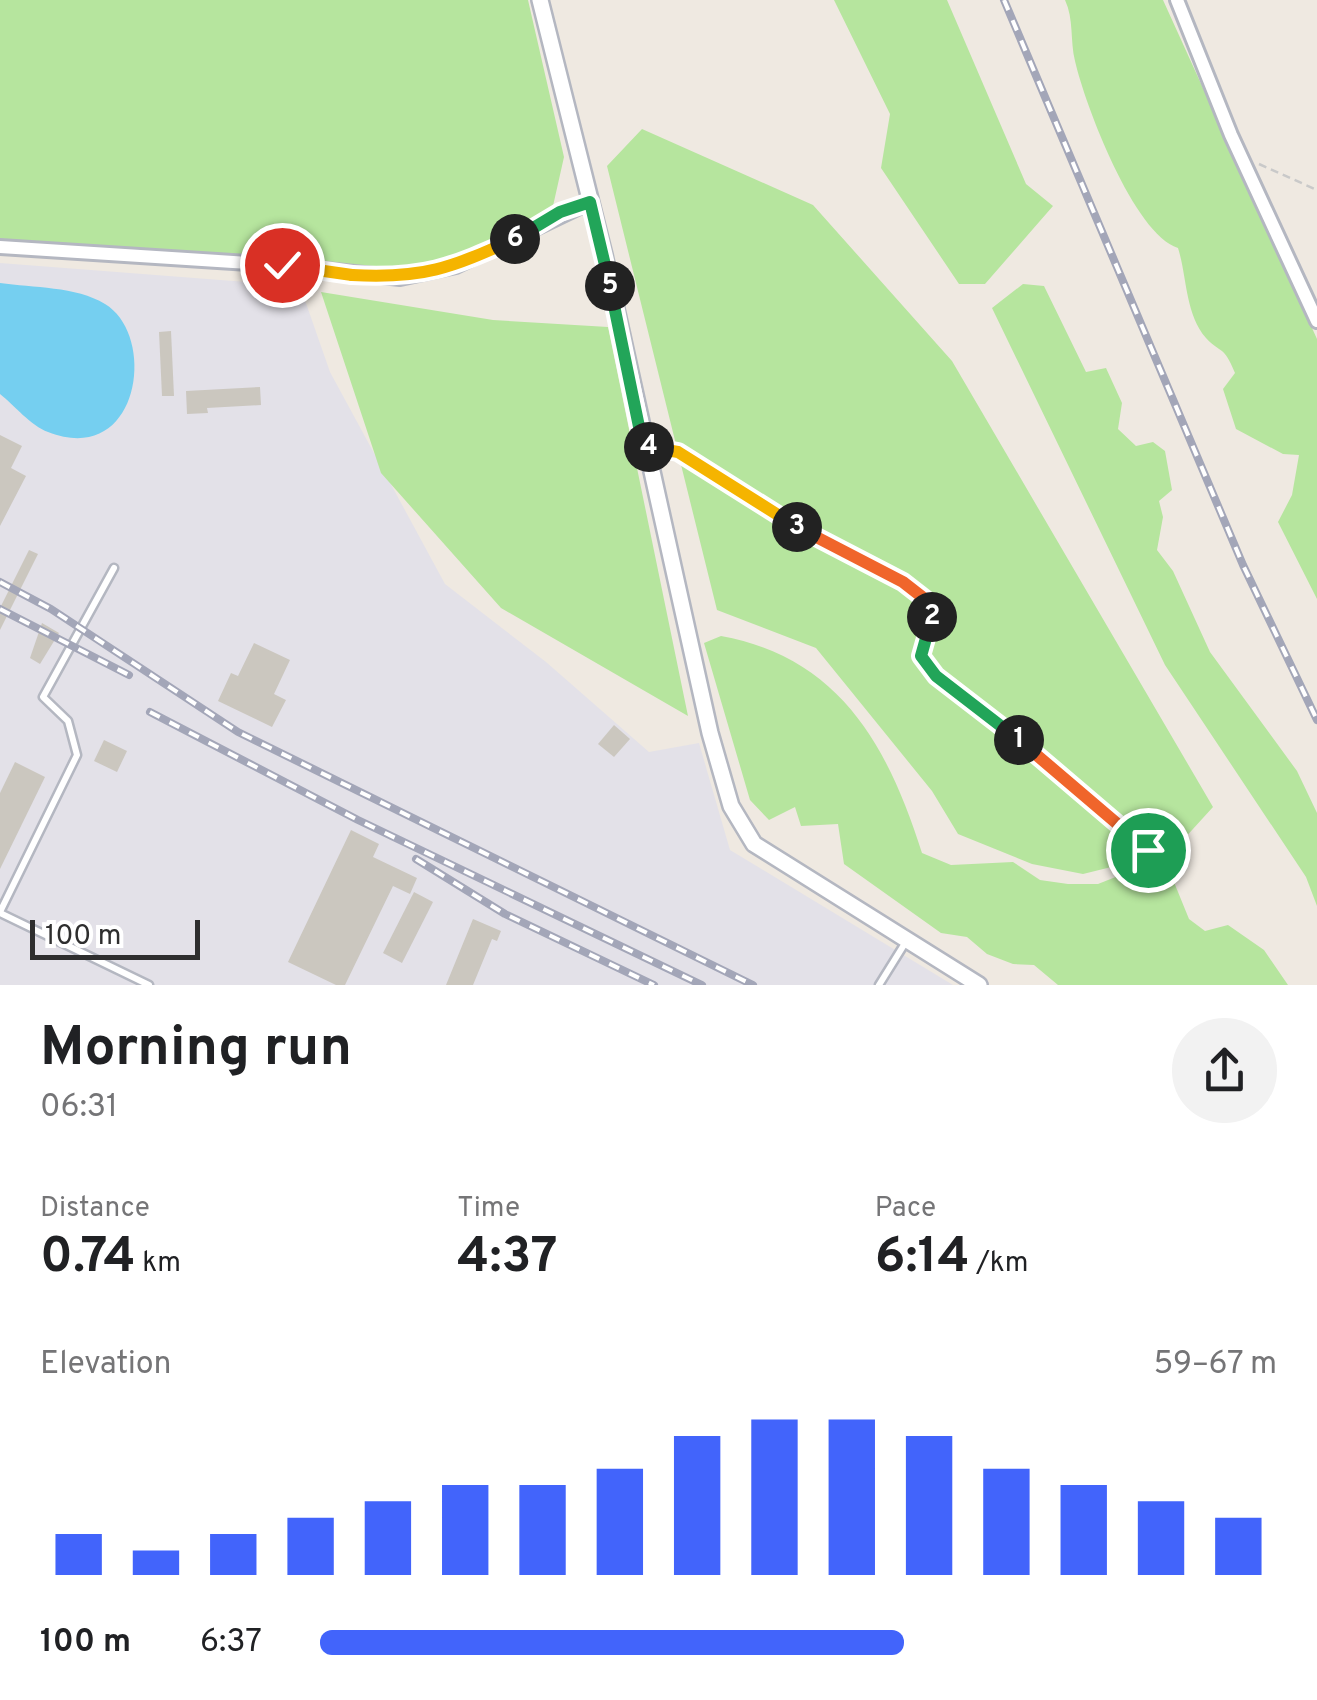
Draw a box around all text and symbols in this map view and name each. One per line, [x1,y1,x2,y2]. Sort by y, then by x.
pin: 6 [490,214,540,264]
text: 6 [506,221,524,257]
pin [240,223,325,308]
icon: check [255,238,310,293]
pin: 5 [585,261,635,311]
text: 5 [601,268,619,304]
pin: 4 [624,422,674,472]
text: 4 [640,429,658,465]
pin: 3 [772,502,822,552]
text: 3 [789,509,805,545]
pin: 2 [907,592,957,642]
text: 2 [923,599,941,635]
pin: 1 [994,715,1044,765]
text: 1 [1013,722,1025,758]
pin [1106,808,1191,893]
icon: arrive [1121,823,1176,878]
scale bar [30,915,200,960]
text: 100 m [45,919,121,955]
text: Morning run [40,1015,352,1085]
button: share [1172,1018,1277,1123]
text: 06:31 [40,1088,118,1128]
text: Distance [40,1191,150,1227]
text: Time [457,1191,520,1227]
text: Pace [875,1191,936,1227]
text: 0.74 [40,1227,136,1290]
text: 4:37 [457,1227,558,1290]
text: 6:14 [875,1227,970,1290]
text: km [136,1246,181,1282]
text: /km [970,1246,1029,1282]
text: Elevation [40,1345,172,1385]
text: 59–67 m [1154,1345,1277,1385]
text: 100 m [40,1623,131,1663]
text: 6:37 [200,1623,262,1663]

